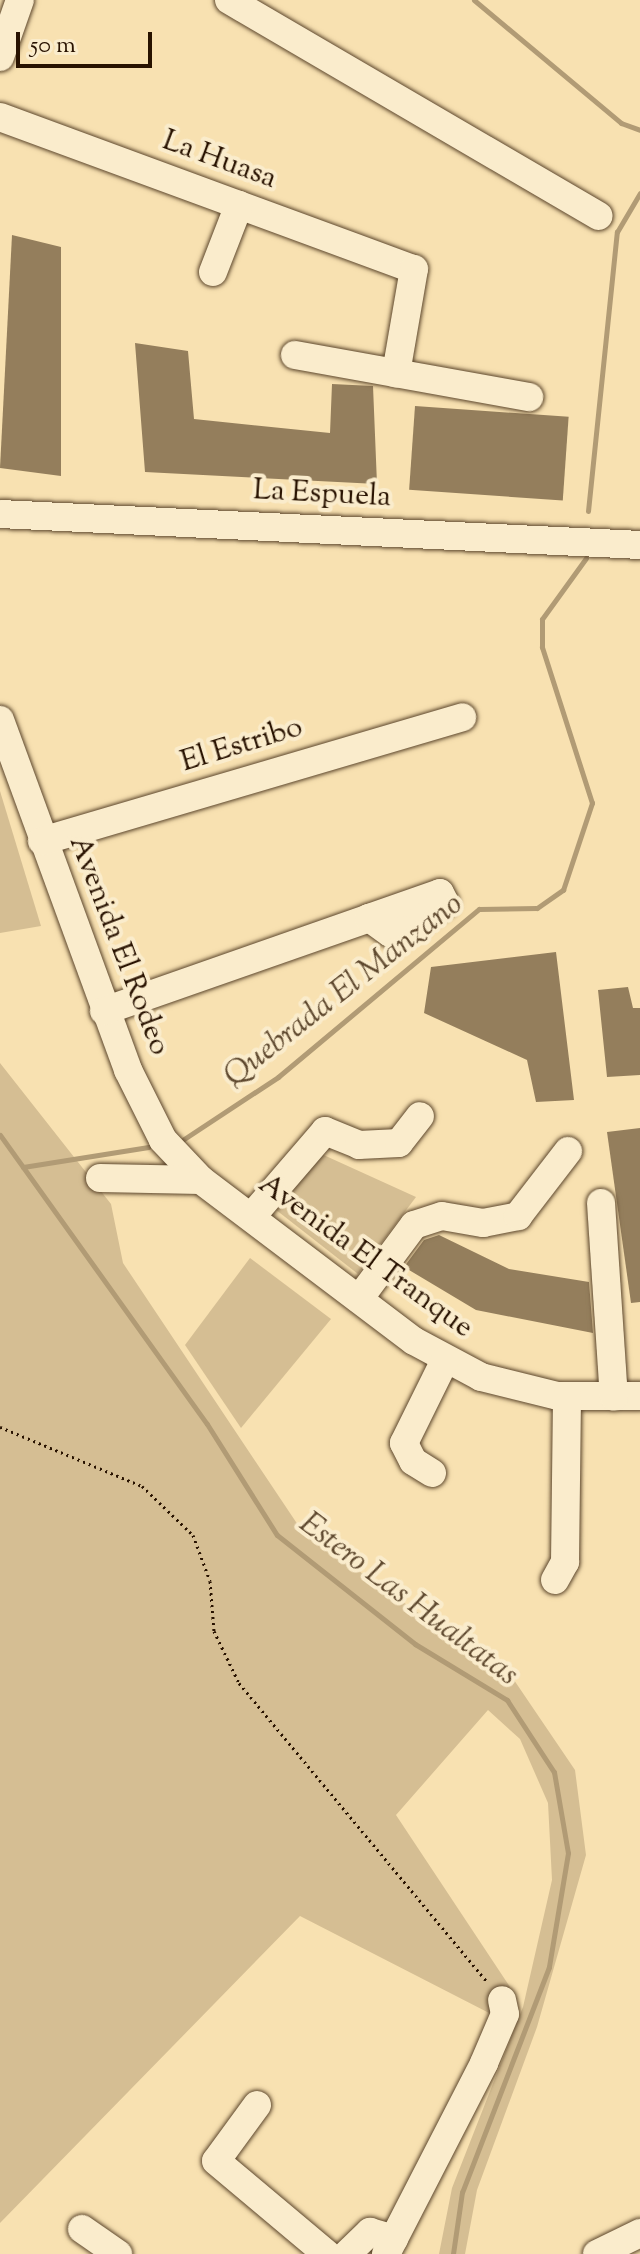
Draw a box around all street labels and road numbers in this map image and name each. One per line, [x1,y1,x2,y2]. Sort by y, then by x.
street label: La Huasa [157,124,281,198]
street label: La Espuela [252,473,392,517]
street label: El Estribo [177,710,307,782]
street label: Avenida El Rodeo [60,831,176,1061]
street label: Avenida El Tranque [251,1167,479,1347]

